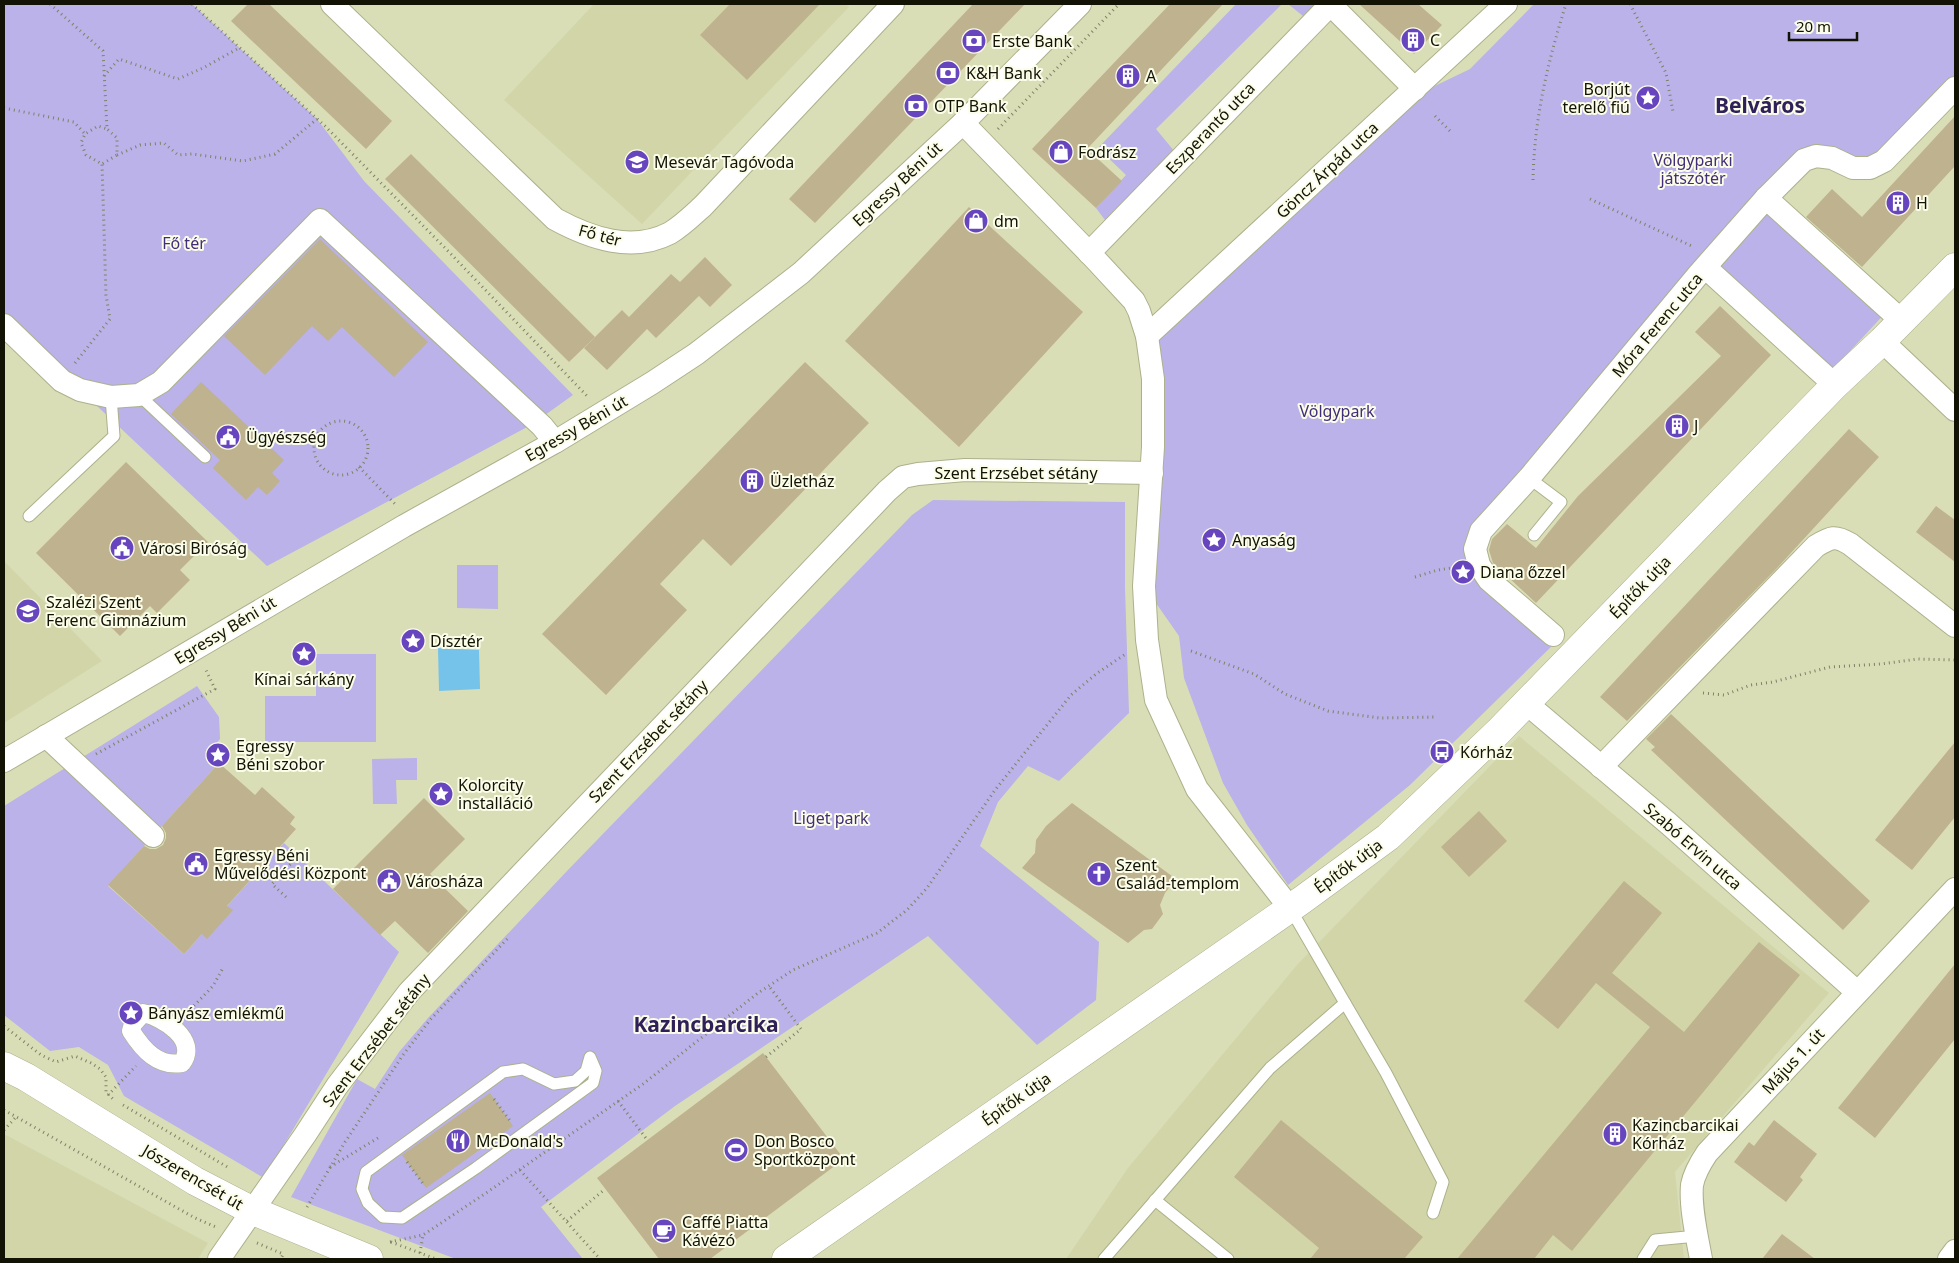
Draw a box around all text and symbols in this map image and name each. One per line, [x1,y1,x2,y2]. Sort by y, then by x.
scale bar [1789,10,1856,42]
text: 20 m [1796,16,1831,36]
building icon: C [1400,27,1426,53]
bank icon: Erste Bank [961,28,987,54]
place label: C [1430,29,1440,51]
place label: Erste Bank [992,30,1072,52]
bank icon: K&H Bank [935,60,961,86]
place label: K&H Bank [966,62,1042,84]
building icon: A [1115,63,1141,89]
place label: A [1146,65,1157,87]
street label: Eszperantó utca [1160,77,1260,179]
place label: Borjút terelő fiú [1562,78,1630,118]
place icon: Borjút terelő fiú [1635,85,1661,111]
district label: Belváros [1715,91,1805,119]
bank icon: OTP Bank [903,93,929,119]
place label: OTP Bank [934,95,1007,117]
street label: Göncz Árpád utca [1271,117,1383,223]
street label: Egressy Béni út [847,137,947,231]
shop icon: Fodrász [1048,139,1074,165]
place label: Fodrász [1078,141,1136,163]
school or university icon: Mesevár Tagóvoda [624,149,650,175]
park label: Völgyparki játszótér [1653,149,1733,189]
place label: Mesevár Tagóvoda [654,151,794,173]
building icon: H [1885,190,1911,216]
place label: H [1916,192,1928,214]
shop icon: dm [963,208,989,234]
place label: dm [994,210,1019,232]
street label: Fő tér [576,219,624,251]
park label: Fő tér [162,232,206,254]
street label: Móra Ferenc utca [1607,268,1707,382]
street label: Egressy Béni út [521,390,631,466]
park label: Völgypark [1299,400,1375,422]
building icon: J [1664,413,1690,439]
place label: J [1692,415,1698,437]
public building icon: Ügyészség [215,424,241,450]
place label: Ügyészség [246,426,326,448]
street label: Szent Erzsébet sétány [934,462,1098,484]
building icon: Üzletház [739,468,765,494]
place label: Üzletház [770,470,835,492]
place icon: Anyaság [1201,527,1227,553]
place label: Anyaság [1232,529,1296,551]
public building icon: Városi Biróság [109,535,135,561]
place label: Városi Biróság [140,537,247,559]
street label: Építők útja [1604,551,1676,623]
place icon: Diana őzzel [1450,559,1476,585]
place label: Diana őzzel [1480,561,1566,583]
place label: Szalézi Szent Ferenc Gimnázium [46,591,186,631]
street label: Egressy Béni út [170,591,280,669]
school or university icon: Szalézi Szent Ferenc Gimnázium [15,598,41,624]
place icon: Dísztér [400,628,426,654]
place label: Dísztér [430,630,483,652]
place icon: Kínai sárkány [291,641,317,667]
place label: Kínai sárkány [254,668,355,690]
street label: Szent Erzsébet sétány [583,674,713,807]
place label: Egressy Béni szobor [236,735,325,775]
bus stop icon: Kórház [1429,739,1455,765]
place label: Kórház [1460,741,1513,763]
place icon: Egressy Béni szobor [205,742,231,768]
place label: Kolorcity installáció [458,774,533,814]
place icon: Kolorcity installáció [428,781,454,807]
street label: Szabó Ervin utca [1639,797,1747,895]
park label: Liget park [793,807,869,829]
street label: Építők útja [1309,834,1387,898]
place label: Egressy Béni Művelődési Központ [214,844,367,884]
public building icon: Egressy Béni Művelődési Központ [183,851,209,877]
place label: Szent Család-templom [1116,854,1239,894]
church icon: Szent Család-templom [1086,861,1112,887]
public building icon: Városháza [376,868,402,894]
place label: Városháza [406,870,483,892]
street label: Szent Erzsébet sétány [317,968,435,1111]
place icon: Bányász emlékmű [118,1000,144,1026]
place label: Bányász emlékmű [148,1002,284,1024]
district label: Kazincbarcika [633,1010,779,1038]
street label: Május 1. út [1757,1023,1829,1099]
street label: Építők útja [977,1067,1055,1131]
place label: Kazincbarcikai Kórház [1632,1114,1739,1154]
building icon: Kazincbarcikai Kórház [1602,1121,1628,1147]
restaurant icon: McDonald's [445,1128,471,1154]
place label: McDonald's [476,1130,563,1152]
place label: Don Bosco Sportközpont [754,1130,856,1170]
sports icon: Don Bosco Sportközpont [723,1137,749,1163]
street label: Jószerencsét út [137,1138,248,1215]
place label: Caffé Piatta Kávézó [682,1211,769,1251]
cafe icon: Caffé Piatta Kávézó [651,1218,677,1244]

